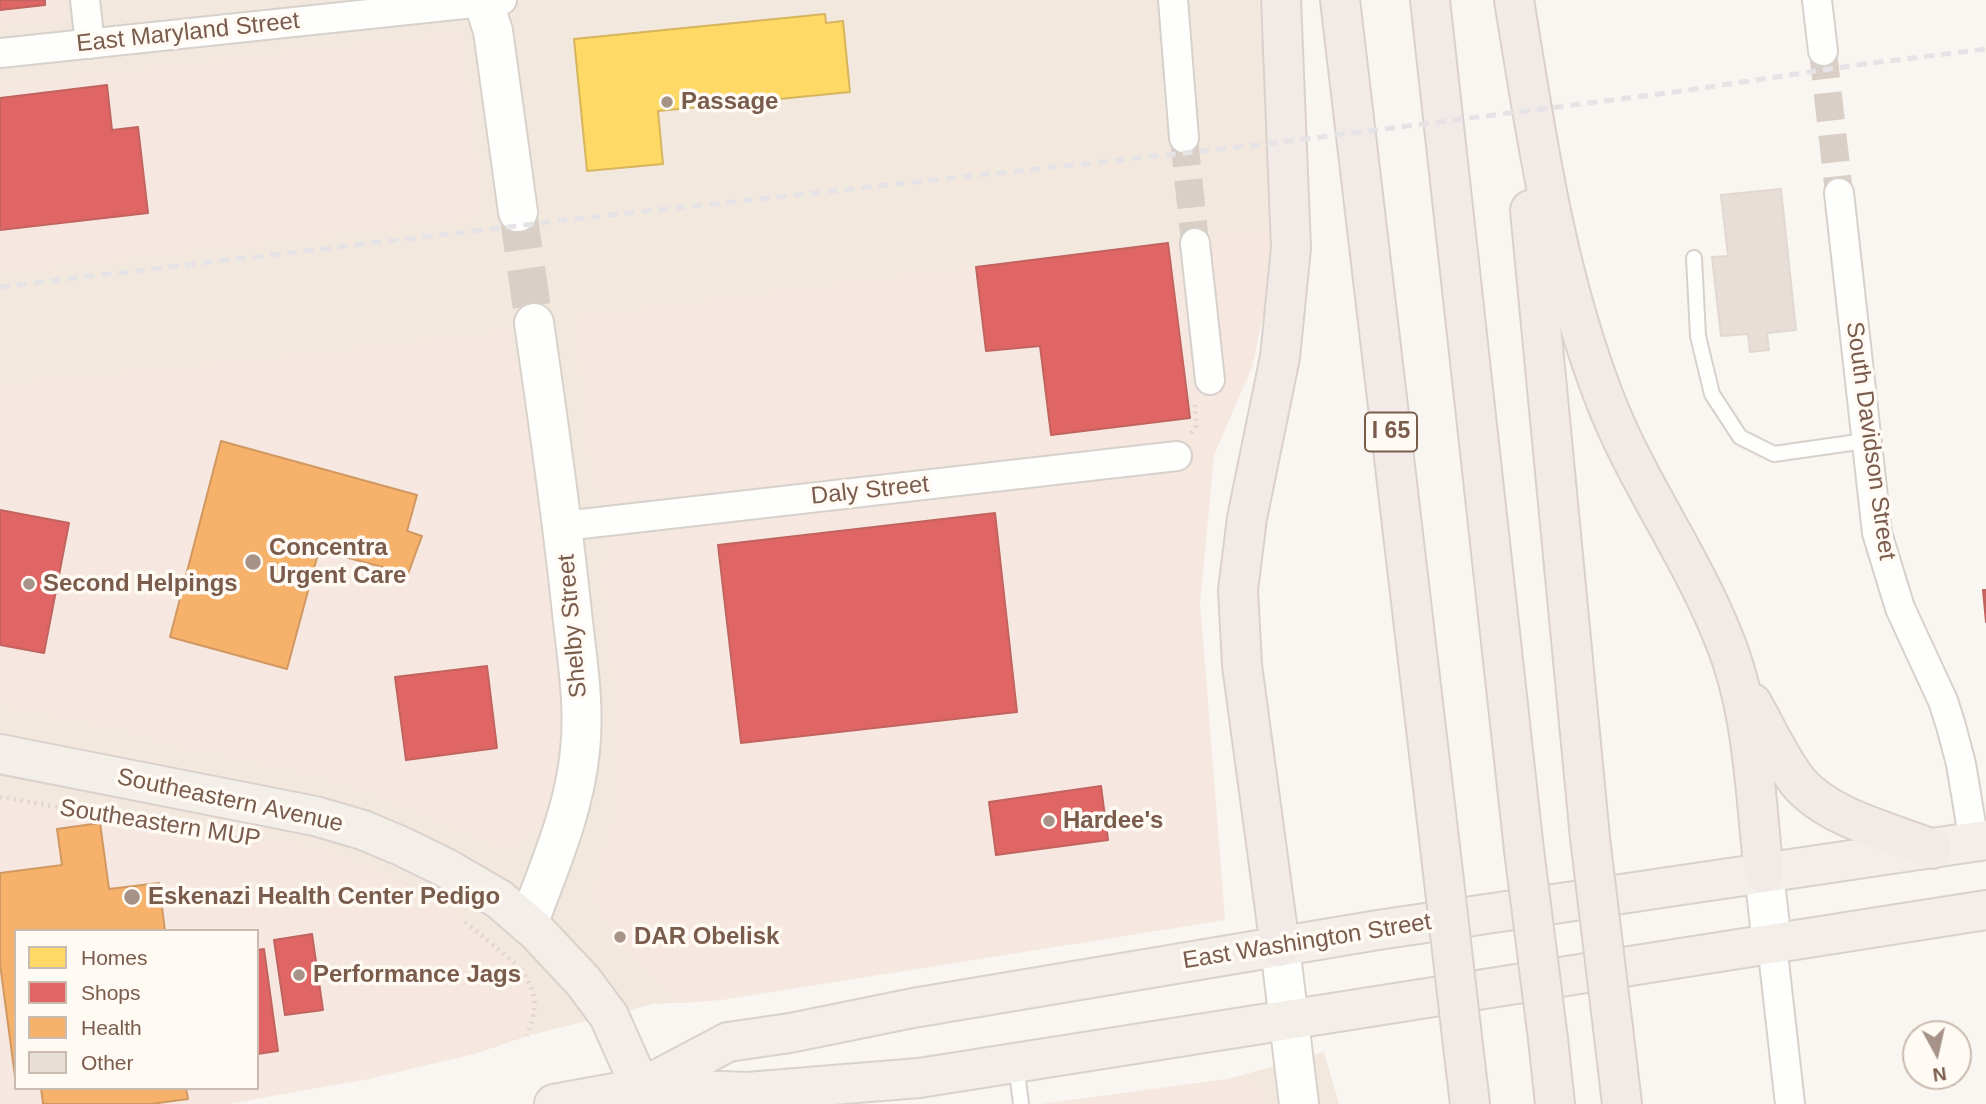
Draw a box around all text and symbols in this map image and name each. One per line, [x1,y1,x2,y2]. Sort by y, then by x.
street label: East Maryland Street [75,7,301,59]
place label: Passage [681,88,778,116]
marker: Passage [659,94,675,110]
street label: South Davidson Street [1839,320,1901,562]
road number: I 65 [1365,412,1417,452]
street label: Daly Street [809,470,931,512]
place label: Concentra Urgent Care [269,534,406,590]
marker: Concentra Urgent Care [243,552,263,572]
street label: Shelby Street [552,553,594,699]
place label: Second Helpings [43,570,238,598]
marker: Second Helpings [21,576,37,592]
street label: Southeastern Avenue [114,763,346,839]
street label: Southeastern MUP [58,794,262,854]
place label: Hardee's [1063,807,1163,835]
marker: Hardee's [1041,813,1057,829]
place label: Eskenazi Health Center Pedigo [148,883,500,911]
marker: Eskenazi Health Center Pedigo [122,887,142,907]
street label: East Washington Street [1181,908,1433,976]
place label: DAR Obelisk [634,923,779,951]
legend [14,929,259,1090]
marker: DAR Obelisk [612,929,628,945]
text: Homes [81,946,148,969]
place label: Performance Jags [313,961,521,989]
marker: Performance Jags [291,967,307,983]
text: Shops [81,981,141,1004]
text: Health [81,1016,142,1039]
north arrow [1902,1020,1972,1090]
text: Other [81,1051,134,1074]
text: N [1931,1063,1948,1086]

